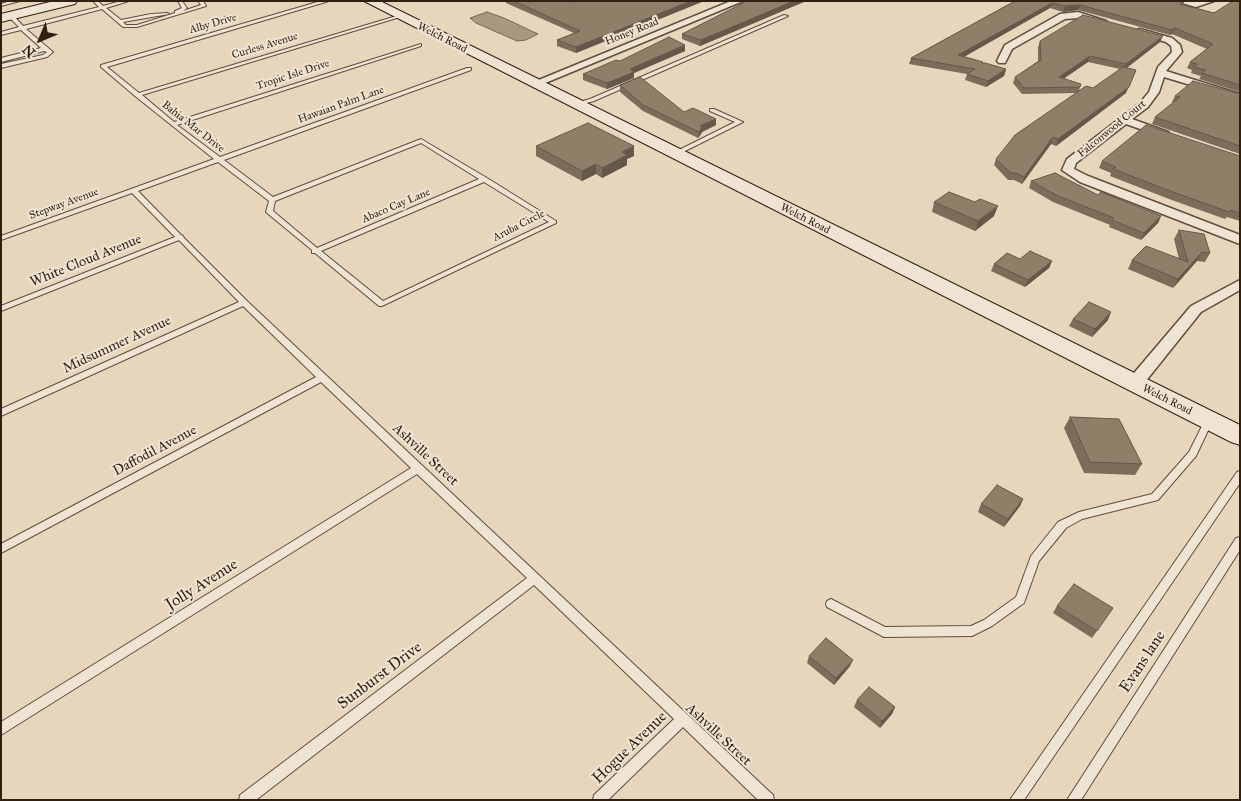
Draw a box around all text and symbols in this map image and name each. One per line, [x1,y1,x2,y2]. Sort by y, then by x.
street label: Alby Drive [188,11,238,37]
north arrow [15,15,65,65]
street label: Honey Road [603,15,661,49]
street label: Welch Road [415,20,469,56]
street label: Curless Avenue [230,30,300,62]
text: N [19,41,39,61]
street label: Tropic Isle Drive [255,57,331,93]
street label: Hawaian Palm Lane [296,83,386,127]
street label: Falconwood Court [1075,97,1149,161]
street label: Bahia Mar Drive [159,98,227,156]
street label: Stepway Avenue [28,185,100,223]
street label: Abaco Cay Lane [360,186,432,226]
street label: Welch Road [778,201,832,237]
street label: Aruba Circle [491,207,547,245]
street label: White Cloud Avenue [28,231,144,291]
street label: Midsummer Avenue [60,313,174,377]
street label: Welch Road [1140,382,1194,418]
street label: Ashville Street [389,420,461,490]
street label: Daffodil Avenue [110,422,200,480]
street label: Jolly Avenue [162,555,242,615]
street label: Evans lane [1116,627,1170,697]
street label: Sunburst Drive [334,638,426,714]
street label: Ashville Street [682,700,754,770]
street label: Hogue Avenue [589,708,671,788]

